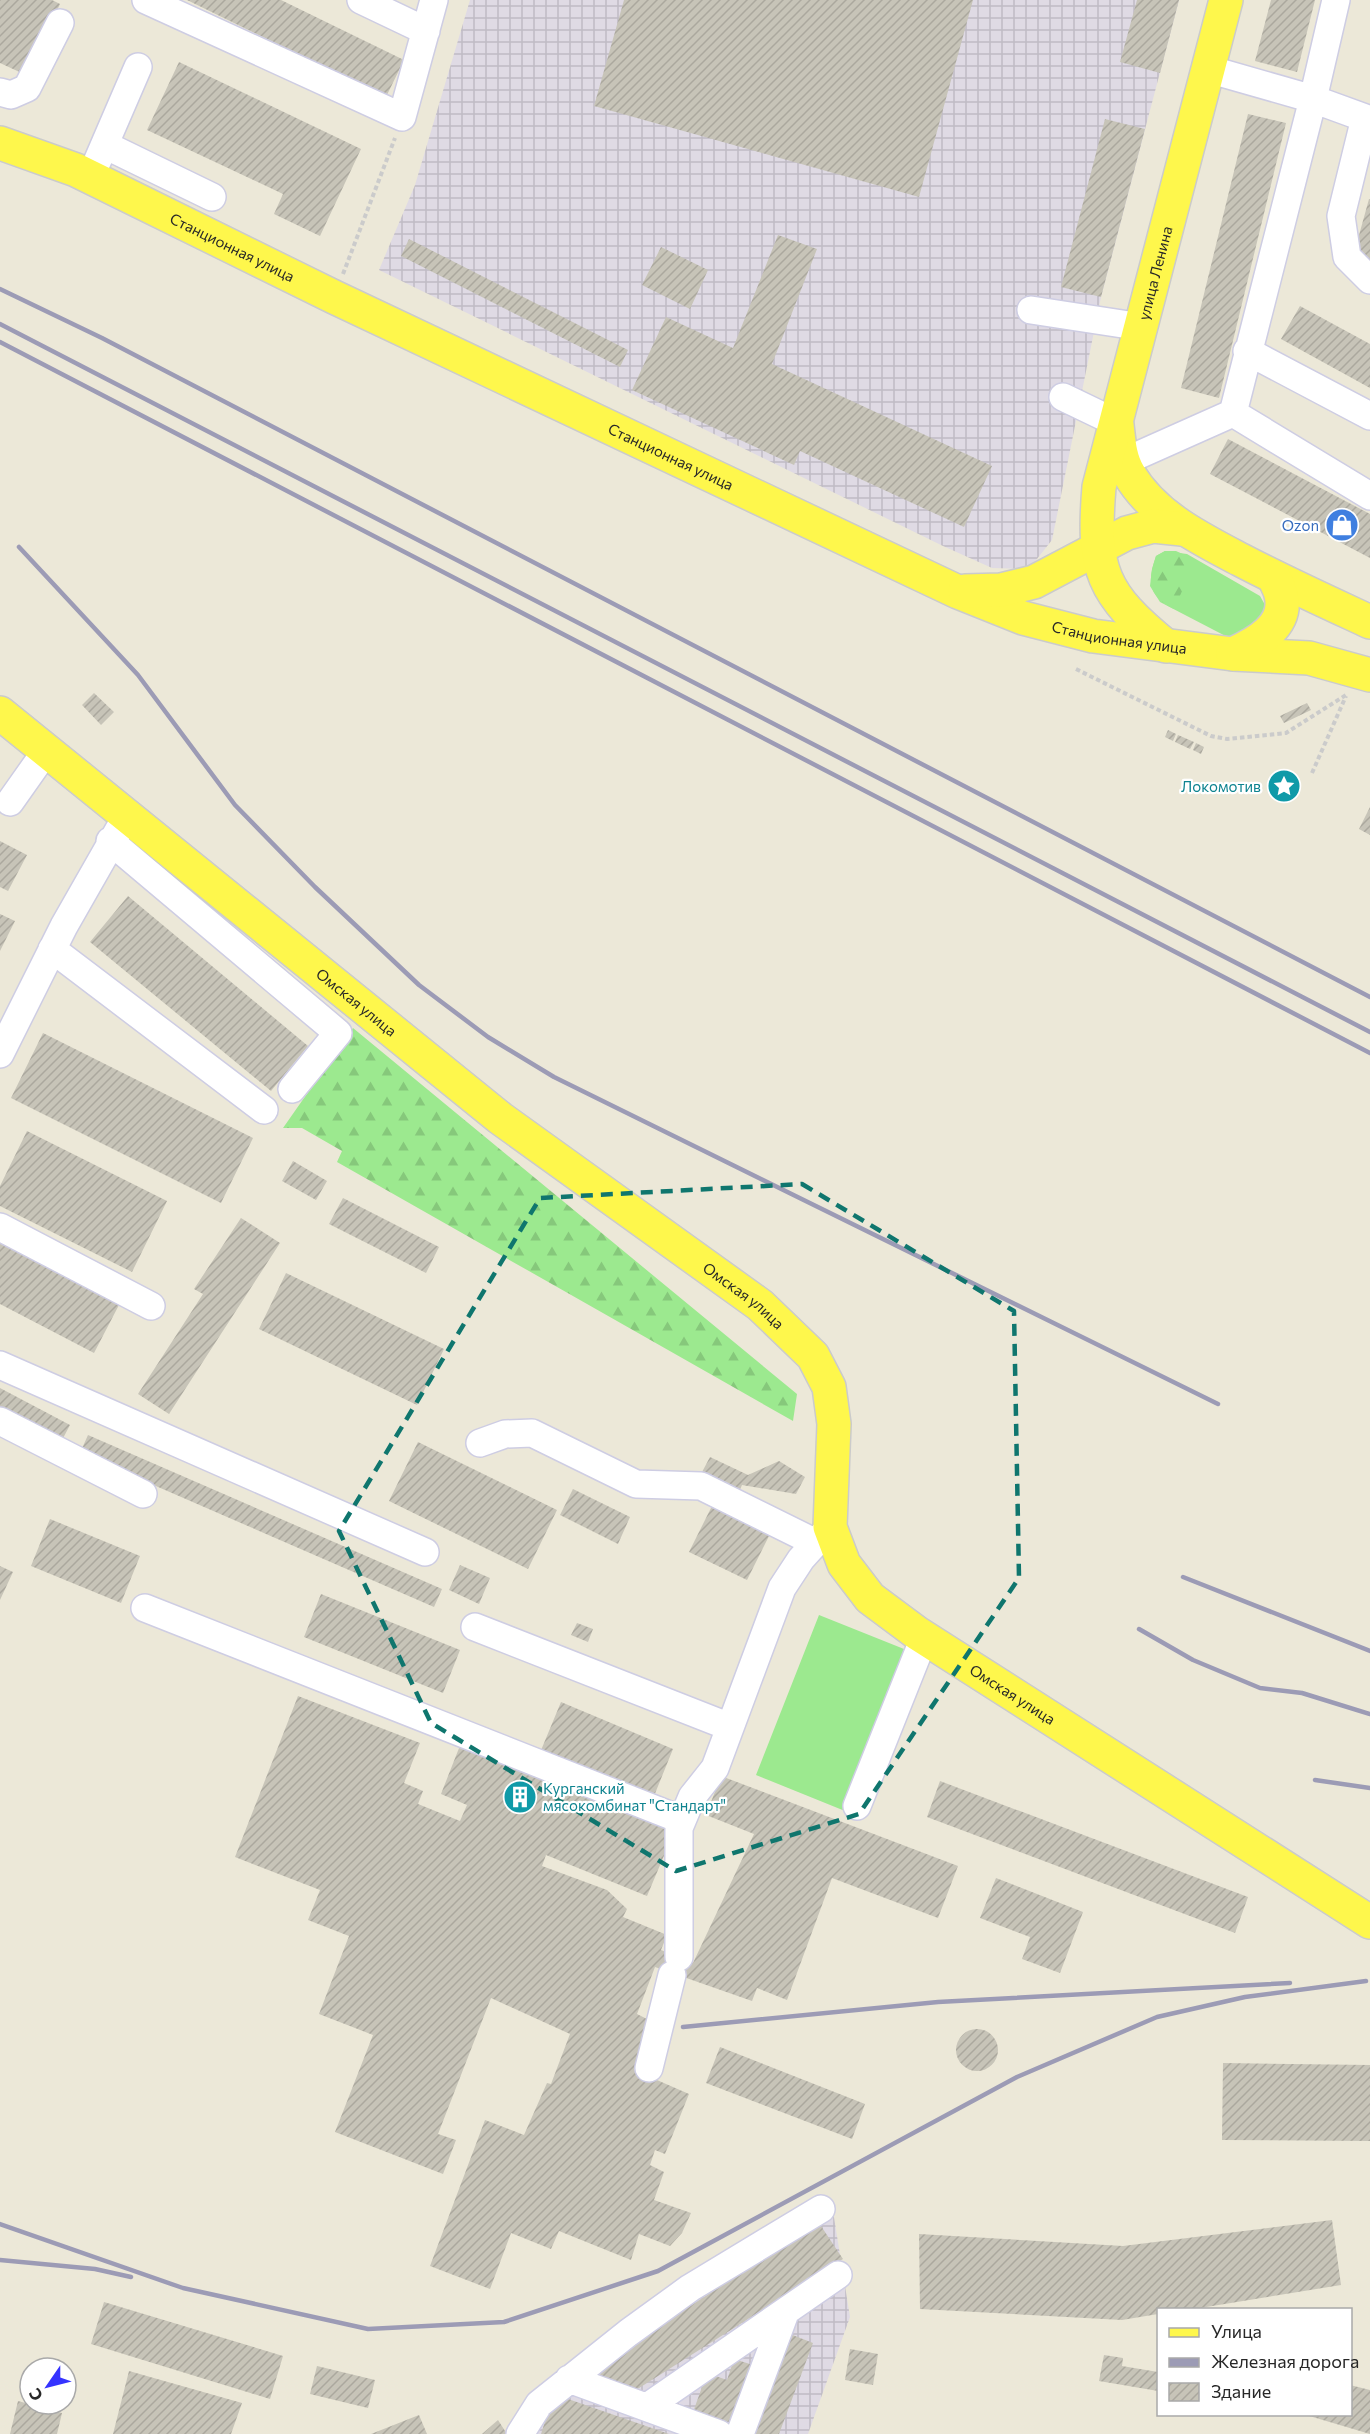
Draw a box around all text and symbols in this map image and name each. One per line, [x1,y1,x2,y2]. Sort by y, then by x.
street label: Станционная улица [167,209,298,285]
street label: улица Ленина [1134,224,1176,322]
street label: Станционная улица [605,419,737,494]
shop icon: Ozon [1324,507,1360,543]
place label: Ozon [1282,516,1319,534]
street label: Станционная улица [1050,617,1188,657]
place icon: Локомотив [1266,768,1302,804]
place label: Локомотив [1181,777,1261,795]
street label: Омская улица [313,964,400,1040]
street label: Омская улица [700,1258,788,1332]
street label: Омская улица [967,1660,1059,1728]
building icon: Курганский мясокомбинат "Стандарт" [502,1779,538,1815]
place label: Курганский мясокомбинат "Стандарт" [543,1779,726,1814]
legend [1157,2308,1352,2416]
text: Улица [1211,2320,1262,2342]
text: Железная дорога [1211,2350,1359,2372]
north arrow [18,2356,78,2416]
text: Здание [1211,2380,1271,2402]
text: С [24,2385,46,2405]

